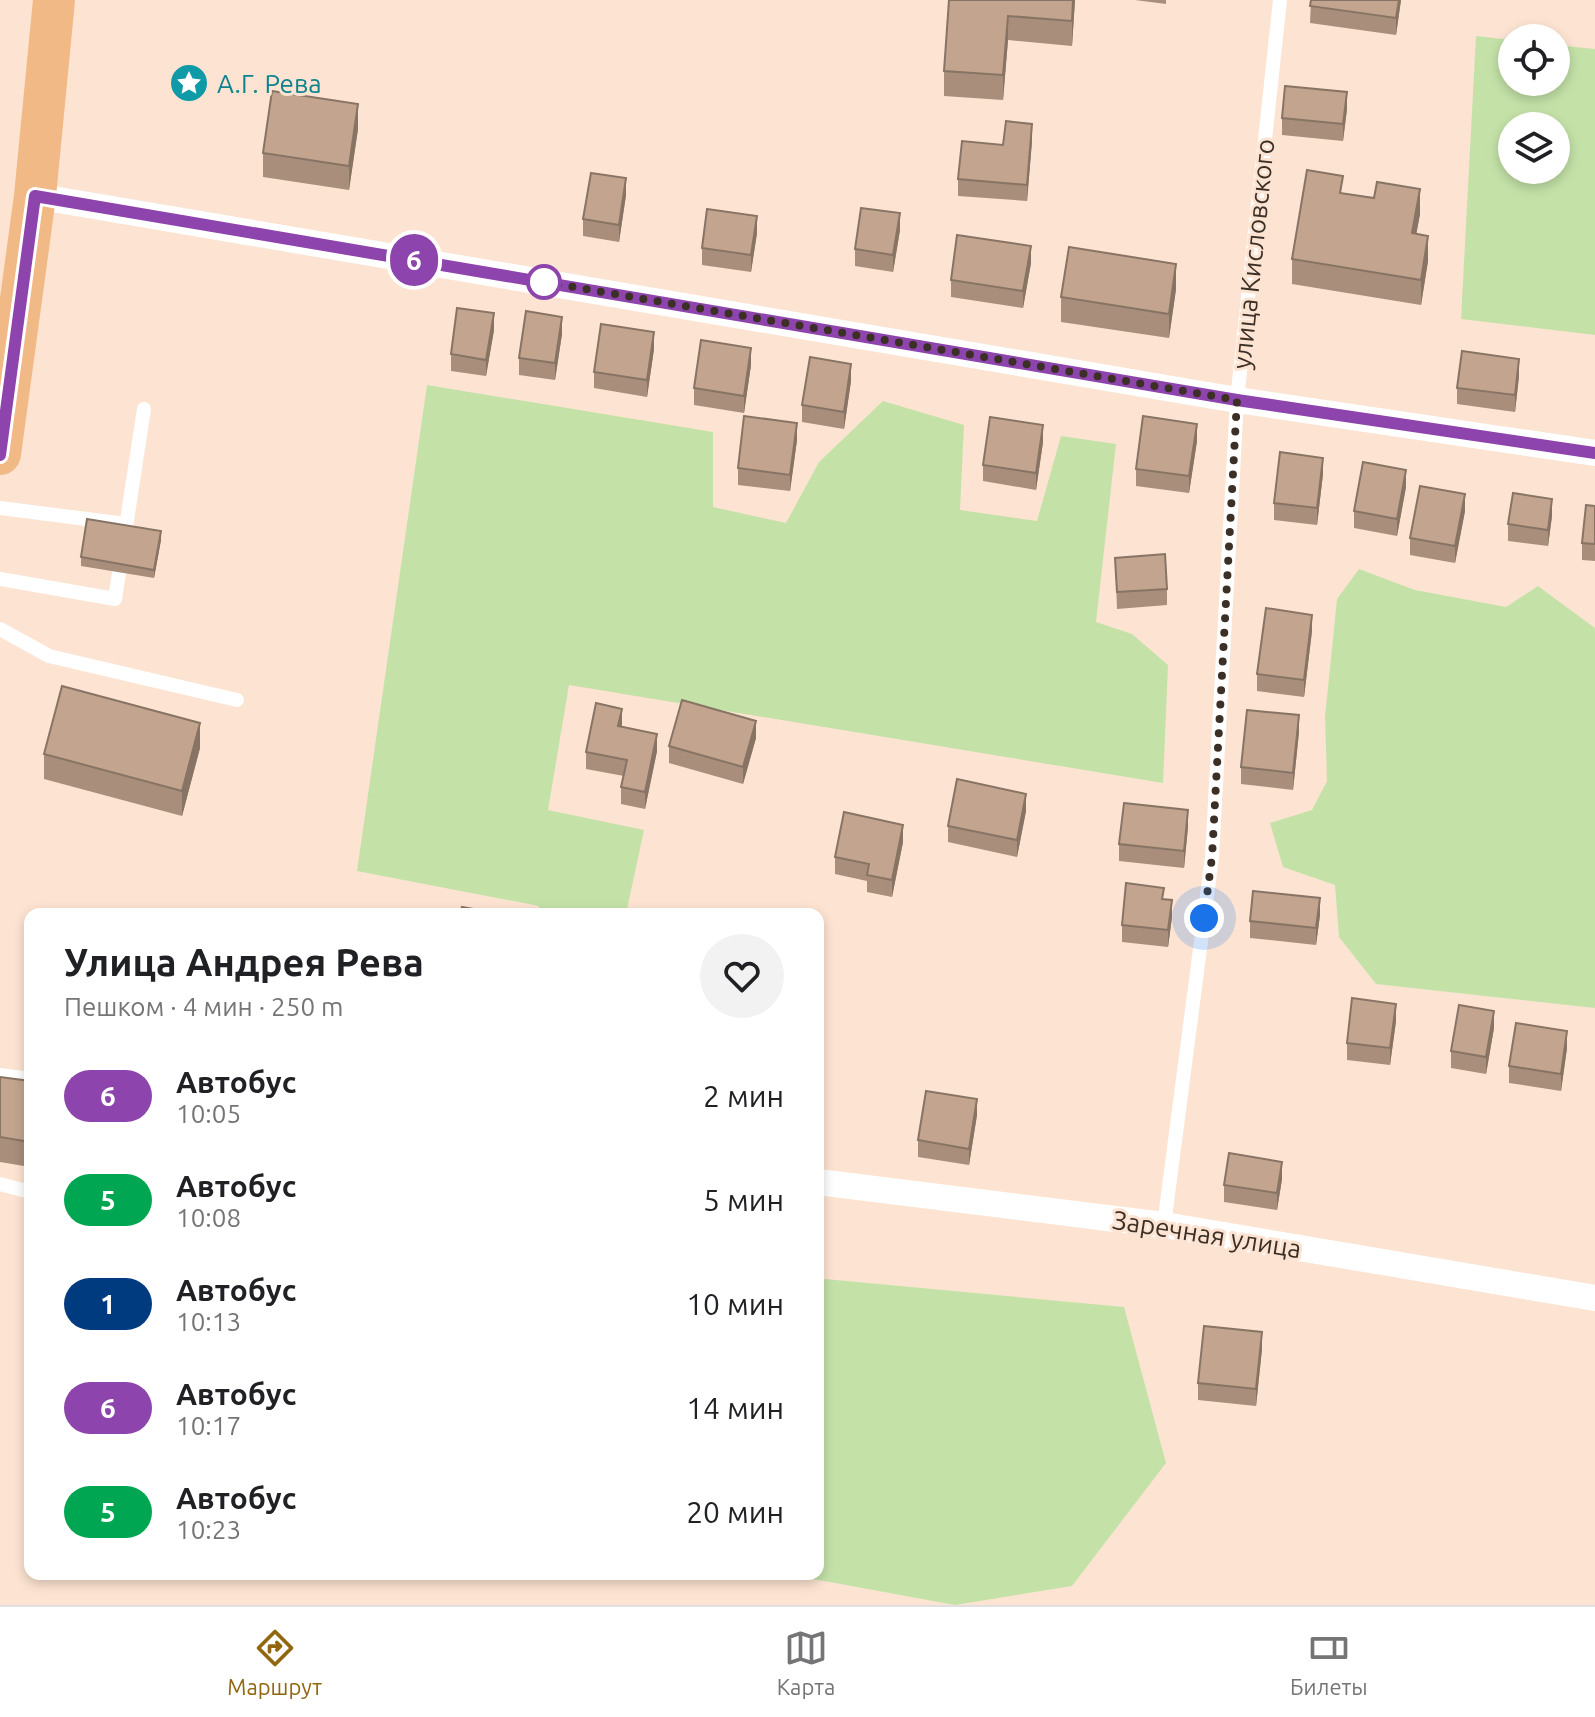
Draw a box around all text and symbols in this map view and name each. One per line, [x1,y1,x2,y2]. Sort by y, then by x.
map controls [1498,24,1570,184]
button: locate [1498,24,1570,96]
place icon: А.Г. Рева [168,62,210,104]
place label: А.Г. Рева [217,69,322,98]
button: layers [1498,112,1570,184]
street label: улица Кисловского [1226,137,1280,371]
line badge: 6 [388,234,440,286]
text: 6 [406,244,422,275]
unlabelled marker [527,265,561,299]
your location [1184,898,1224,938]
button: heart [700,934,784,1018]
text: Улица Андрея Рева [64,941,424,983]
text: Пешком · 4 мин · 250 m [64,992,343,1021]
text: Автобус [176,1065,296,1099]
text: 2 мин [703,1079,784,1113]
text: 6 [100,1080,116,1111]
text: 10:05 [176,1099,241,1128]
text: Автобус [176,1169,296,1203]
text: 5 мин [703,1183,784,1217]
text: 5 [100,1184,116,1215]
text: 10:08 [176,1203,241,1232]
street label: Заречная улица [1111,1205,1303,1263]
text: Автобус [176,1273,296,1307]
text: 10 мин [686,1287,784,1321]
text: 1 [100,1288,116,1319]
text: 10:13 [176,1307,241,1336]
text: Автобус [176,1377,296,1411]
text: 14 мин [686,1391,784,1425]
text: 6 [100,1392,116,1423]
text: 10:17 [176,1411,241,1440]
text: Автобус [176,1481,296,1515]
text: 20 мин [686,1495,784,1529]
text: 5 [100,1496,116,1527]
text: 10:23 [176,1515,241,1544]
tab: Маршрут [227,1626,322,1699]
tab: Карта [777,1626,835,1699]
tab: Билеты [1290,1626,1368,1699]

